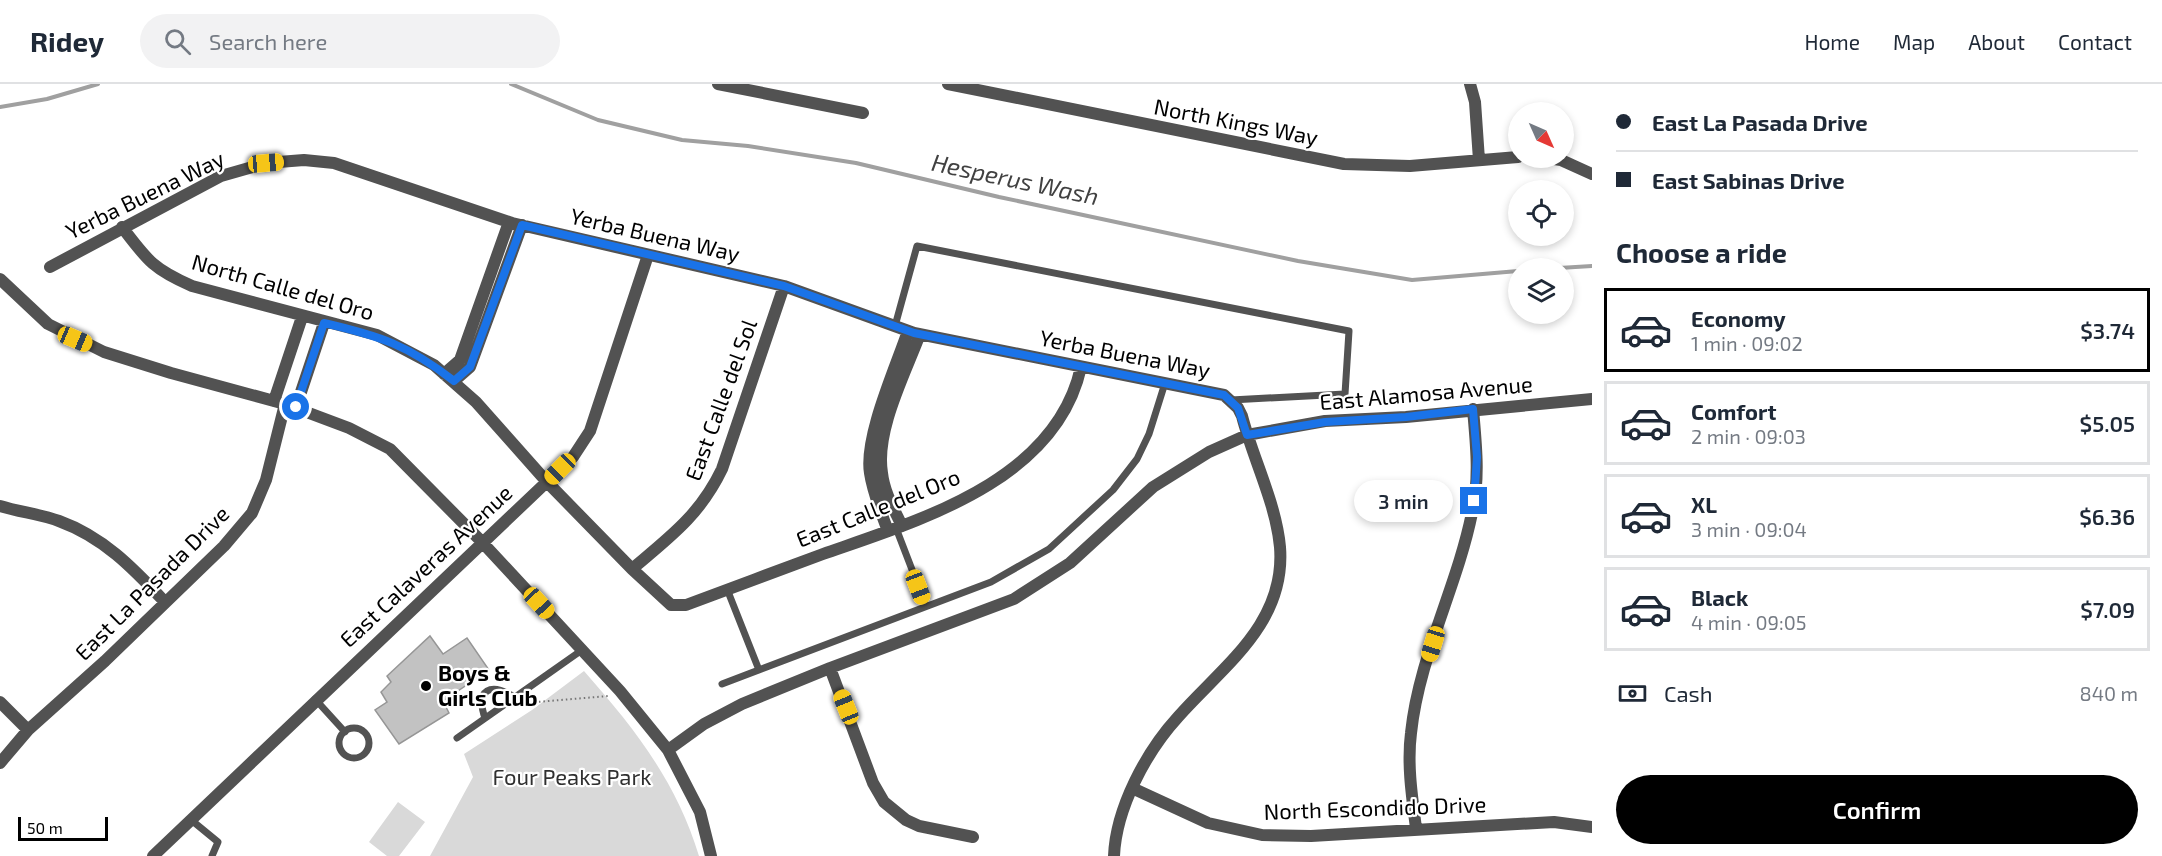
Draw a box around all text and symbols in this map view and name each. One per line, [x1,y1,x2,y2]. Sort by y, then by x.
search box [140,14,560,68]
text: Ridey [30,24,104,58]
icon: search [161,25,194,58]
text: Search here [209,28,327,54]
text: Home [1804,29,1860,54]
text: Map [1893,29,1935,54]
text: About [1968,29,2025,54]
text: Contact [2058,29,2132,54]
street label: North Kings Way [1152,92,1321,150]
north arrow [1508,102,1574,168]
map controls [1508,102,1574,324]
text: East La Pasada Drive [1652,109,1868,135]
street label: Yerba Buena Way [61,144,228,244]
water label: Hesperus Wash [929,147,1101,210]
car [247,152,285,174]
text: East Sabinas Drive [1652,167,1845,193]
button: locate [1508,180,1574,246]
street label: Yerba Buena Way [568,202,743,266]
text: Choose a ride [1616,236,1787,268]
street label: North Calle del Oro [189,248,377,324]
button: layers [1508,258,1574,324]
icon: car [1619,303,1673,357]
text: Economy [1691,305,1786,331]
street label: East Calle del Sol [679,315,761,484]
text: $3.74 [2080,317,2135,343]
car [55,324,95,354]
street label: Yerba Buena Way [1038,324,1213,382]
text: 1 min · 09:02 [1691,331,1803,355]
street label: East Alamosa Avenue [1318,370,1534,414]
route start [282,393,309,420]
icon: car [1619,396,1673,450]
text: Comfort [1691,398,1776,424]
text: $5.05 [2080,410,2135,436]
text: 2 min · 09:03 [1691,424,1806,448]
car [541,450,579,488]
street label: East Calle del Oro [792,462,963,552]
street label: East Calaveras Avenue [334,479,517,652]
callout: 3 min [1354,480,1453,522]
route end [1460,487,1487,514]
text: 3 min [1378,489,1429,513]
icon: car [1619,489,1673,543]
text: XL [1691,491,1717,517]
street label: East La Pasada Drive [69,500,234,665]
text: $6.36 [2079,503,2135,529]
text: 3 min · 09:04 [1691,517,1807,541]
car [903,567,933,607]
icon: car [1619,582,1673,636]
car [520,584,558,622]
text: Black [1691,584,1748,610]
text: $7.09 [2080,596,2135,622]
text: 4 min · 09:05 [1691,610,1807,634]
car [1419,624,1447,664]
place label: Boys & Girls Club [438,659,538,710]
icon: cash [1616,677,1649,710]
marker: Boys & Girls Club [419,679,433,693]
text: Cash [1664,680,1713,706]
text: 840 m [2080,681,2138,705]
car [831,687,861,727]
park label: Four Peaks Park [493,763,651,789]
button: Confirm [1616,775,2138,844]
street label: North Escondido Drive [1263,790,1487,824]
scale bar [18,814,108,842]
text: 50 m [27,818,63,837]

